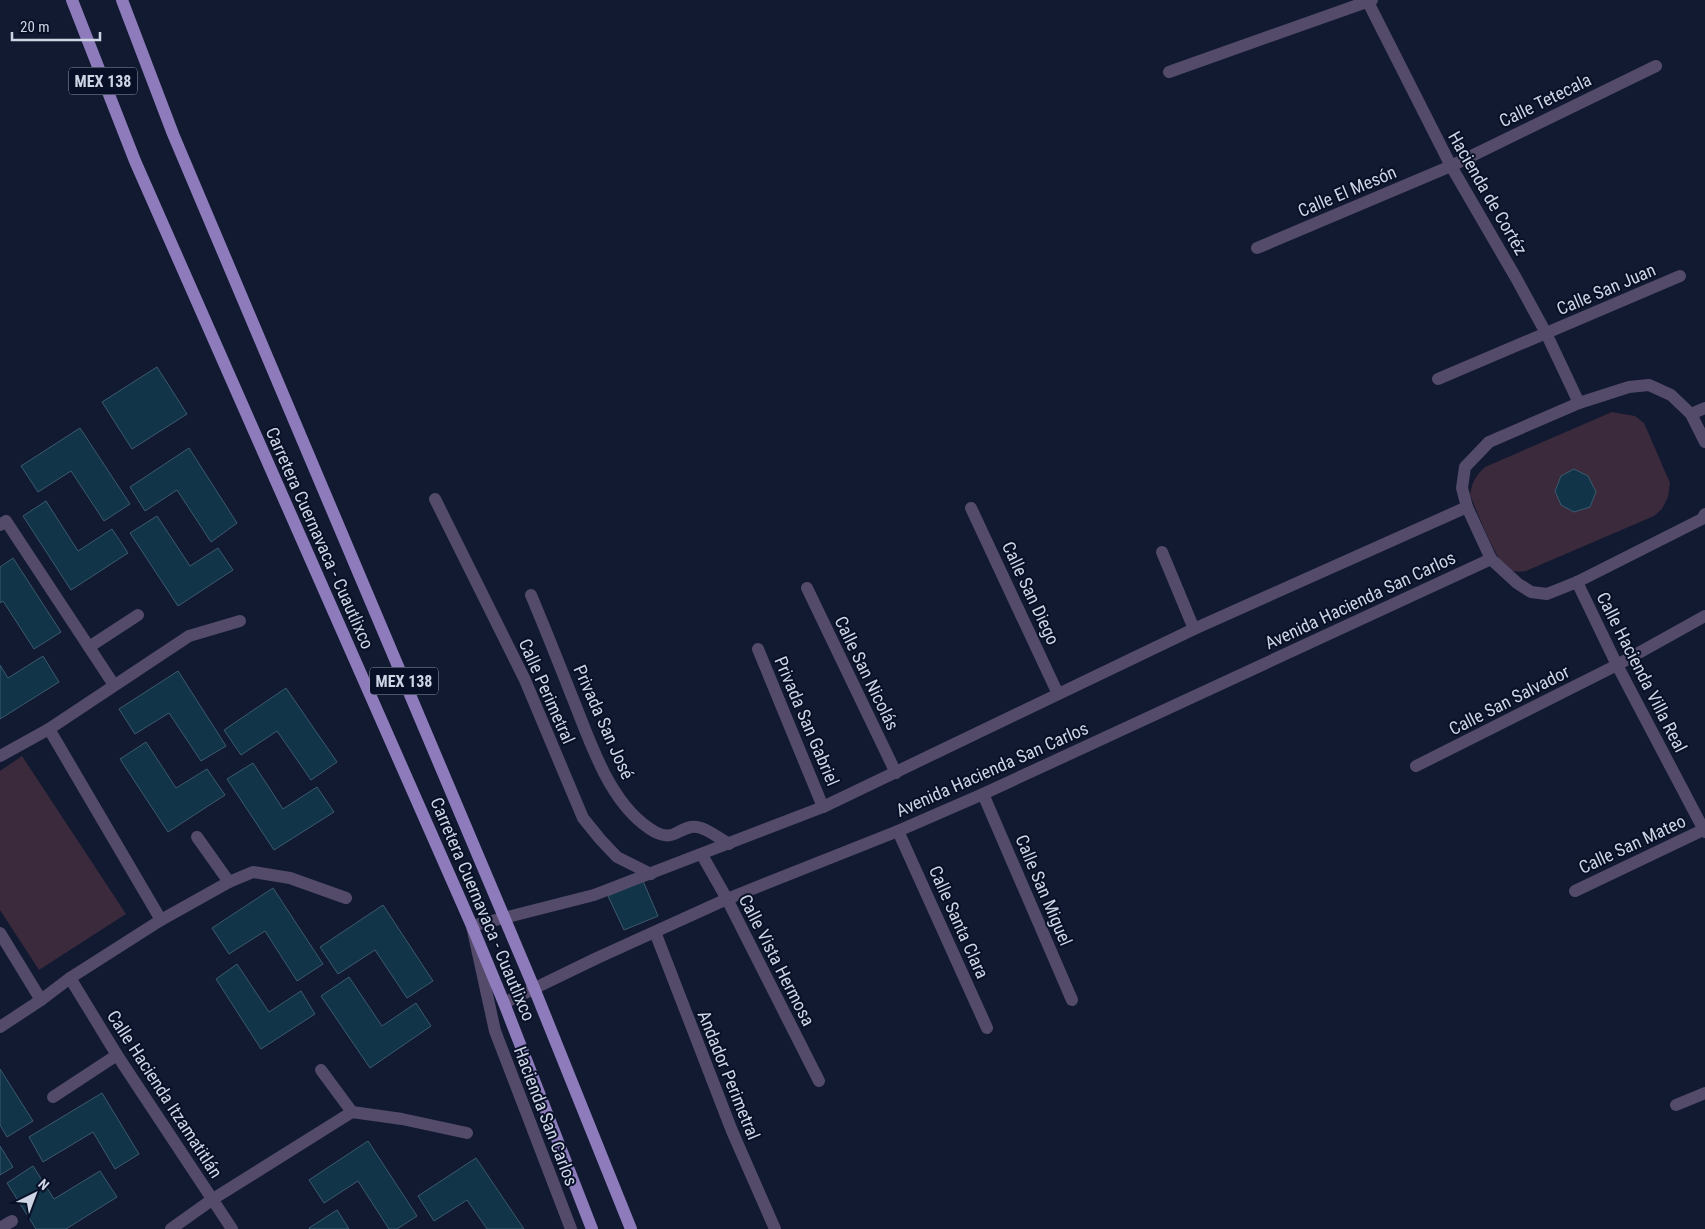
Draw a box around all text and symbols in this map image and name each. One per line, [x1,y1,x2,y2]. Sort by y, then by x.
scale bar [12,10,100,42]
text: 20 m [20,18,50,36]
road number: MEX 138 [69,68,137,94]
street label: Calle Tetecala [1496,69,1594,131]
street label: Hacienda de Cortéz [1444,127,1532,259]
street label: Calle El Mesón [1295,161,1399,221]
street label: Calle San Juan [1553,259,1659,319]
street label: Carretera Cuernavaca - Cuautlixco [261,424,379,652]
street label: Calle San Diego [998,538,1064,648]
street label: Avenida Hacienda San Carlos [1261,547,1459,653]
street label: Calle Hacienda Villa Real [1593,589,1691,755]
street label: Calle San Nicolás [830,613,904,733]
street label: Calle Perimetral [514,635,580,747]
street label: Privada San Gabriel [770,653,844,789]
street label: Calle San Salvador [1445,660,1573,739]
street label: Privada San José [569,662,639,782]
road number: MEX 138 [370,668,438,694]
street label: Avenida Hacienda San Carlos [893,717,1091,821]
street label: Carretera Cuernavaca - Cuautlixco [426,794,540,1024]
street label: Calle San Mateo [1575,810,1689,878]
street label: Calle San Miguel [1011,831,1077,949]
street label: Calle Santa Clara [925,862,993,982]
street label: Calle Vista Hermosa [735,891,819,1029]
street label: Calle Hacienda Itzamatitlán [103,1006,227,1182]
street label: Andador Perimetral [694,1007,764,1143]
street label: Hacienda San Carlos [510,1043,582,1189]
north arrow [10,1169,60,1219]
text: N [35,1176,52,1193]

